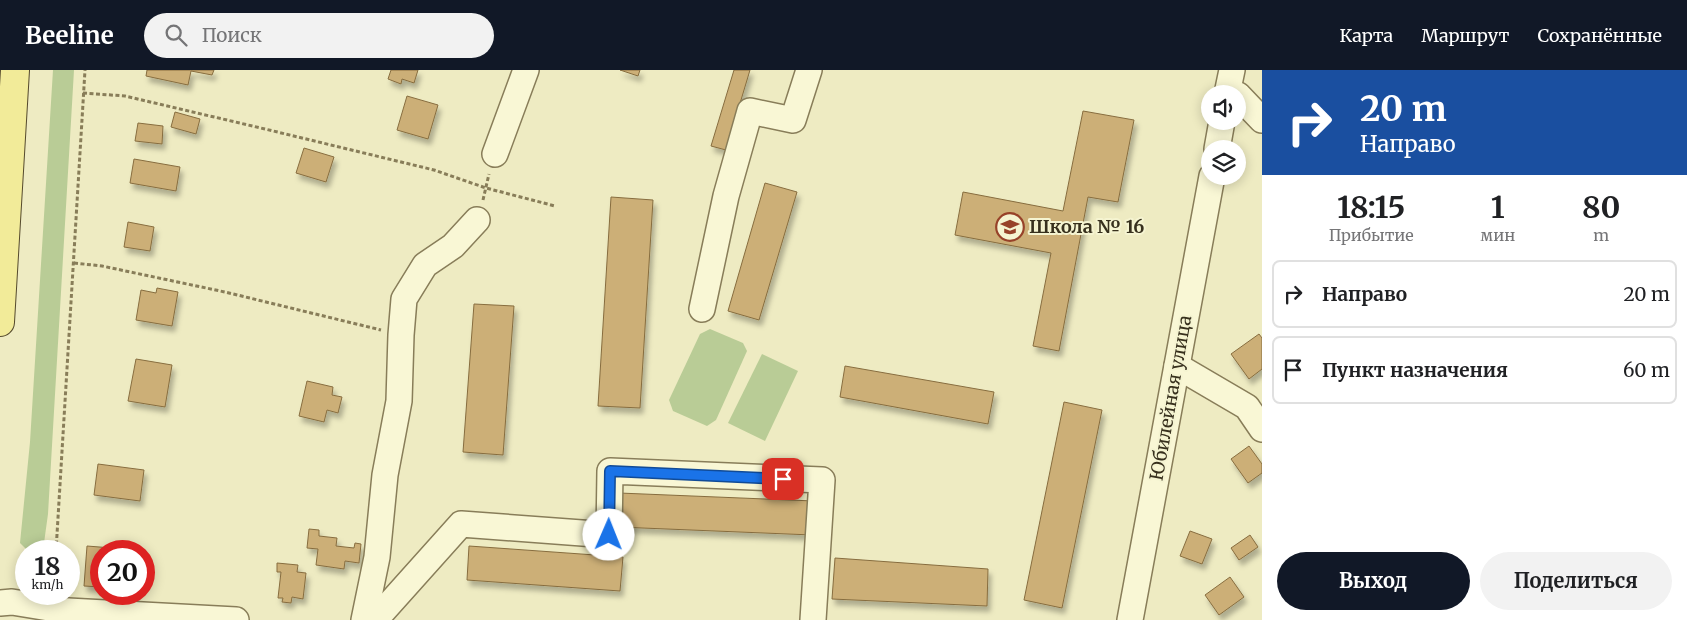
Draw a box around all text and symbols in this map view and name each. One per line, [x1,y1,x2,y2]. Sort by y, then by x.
search box [144,13,494,58]
text: Beeline [25,20,114,51]
icon: search [162,21,190,49]
text: Поиск [202,23,262,47]
text: Карта [1340,24,1393,47]
text: Маршрут [1421,24,1509,47]
text: Сохранённые [1537,24,1662,47]
map controls [1201,85,1246,185]
button: sound [1201,85,1246,130]
text: 20 m [1360,87,1447,131]
icon: right [1277,90,1342,155]
text: Направо [1360,130,1456,158]
button: layers [1201,140,1246,185]
text: 18:15 [1337,188,1405,226]
text: 1 [1491,188,1505,226]
text: 80 [1582,188,1620,226]
school or university icon: Школа № 16 [995,212,1025,242]
place label: Школа № 16 [1029,215,1144,238]
text: Прибытие [1329,225,1414,245]
text: мин [1480,225,1515,245]
text: m [1593,225,1609,245]
icon: right [1279,280,1307,308]
text: Направо [1322,282,1407,306]
text: 20 m [1623,282,1670,306]
street label: Юбилейная улица [1145,313,1196,482]
icon: arrive [1279,356,1307,384]
text: Пункт назначения [1322,358,1508,382]
text: 60 m [1623,358,1670,382]
pin [762,458,804,500]
icon: arrive [769,465,797,493]
position arrow [582,508,634,560]
speed limit sign: 20 [90,540,155,605]
text: 18 [34,550,61,582]
button: Выход [1277,552,1470,610]
button: Поделиться [1480,552,1672,610]
text: km/h [32,577,63,592]

